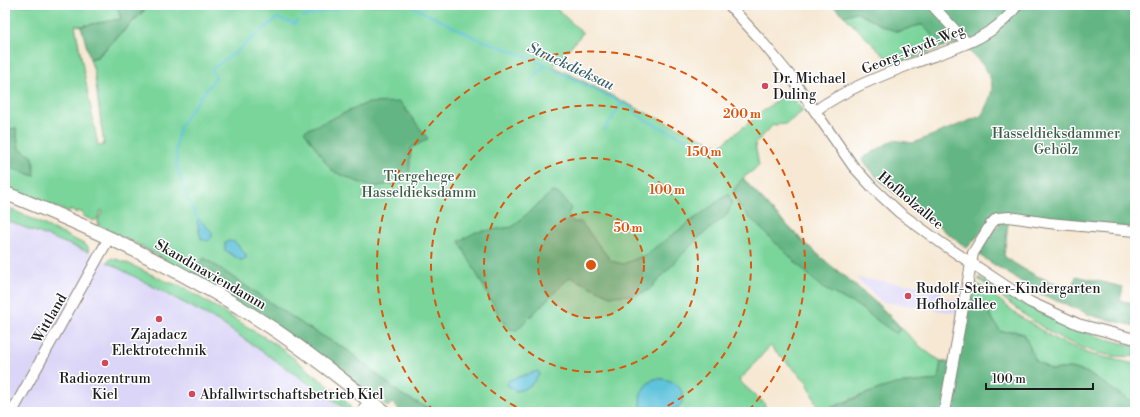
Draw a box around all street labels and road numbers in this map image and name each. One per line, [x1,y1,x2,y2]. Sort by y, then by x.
street label: Georg-Feydt-Weg [859,21,968,79]
street label: Hofholzallee [874,168,947,234]
street label: Skandinaviendamm [152,236,269,314]
street label: Wittland [28,290,71,347]

